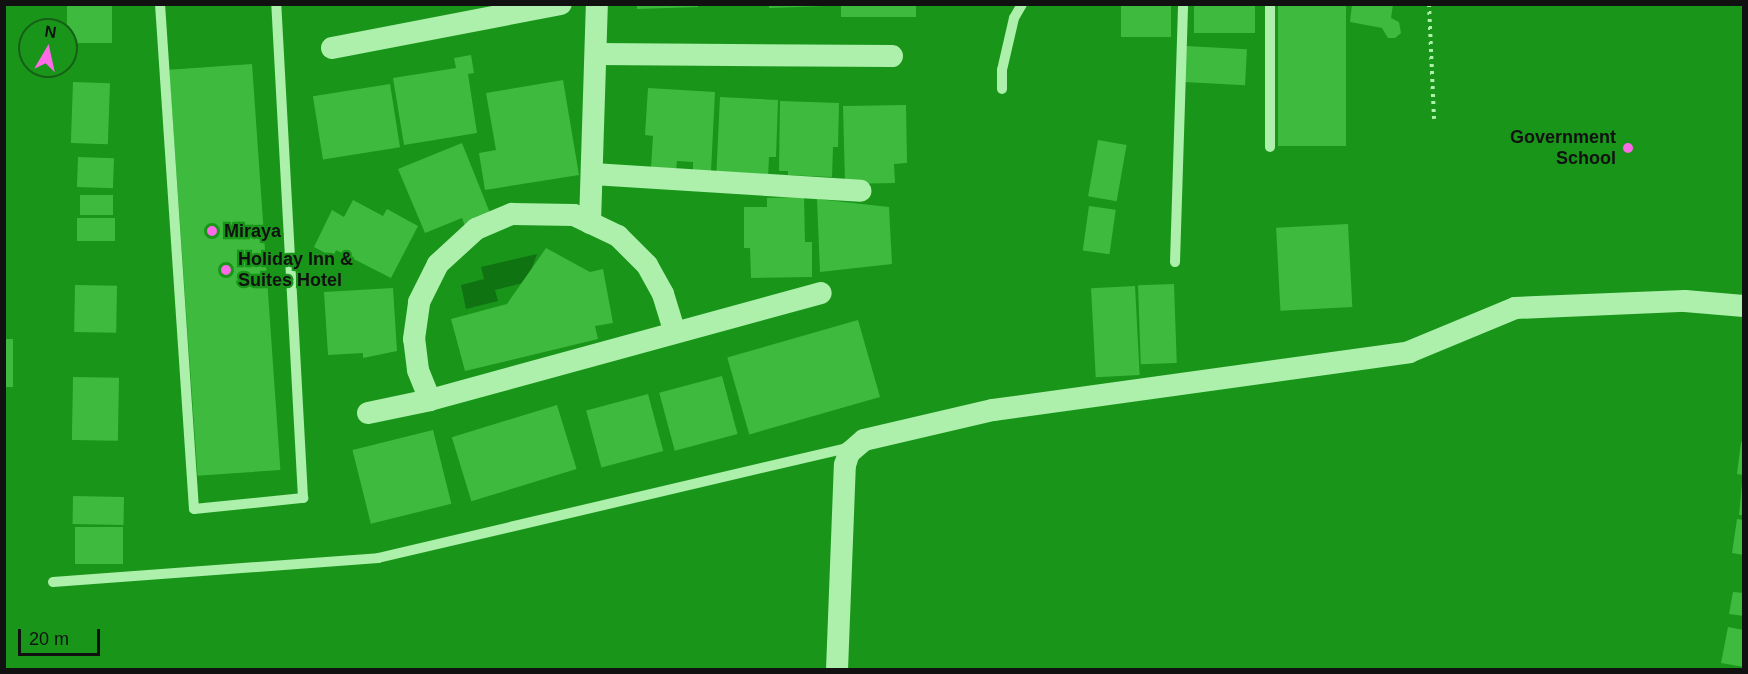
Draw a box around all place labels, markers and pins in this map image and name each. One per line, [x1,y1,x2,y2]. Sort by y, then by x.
place label: Government School [1510,127,1616,170]
marker: Government School [1621,141,1635,155]
place label: Miraya [224,220,281,242]
marker: Miraya [205,224,219,238]
place label: Holiday Inn & Suites Hotel [238,249,353,292]
marker: Holiday Inn & Suites Hotel [219,263,233,277]

